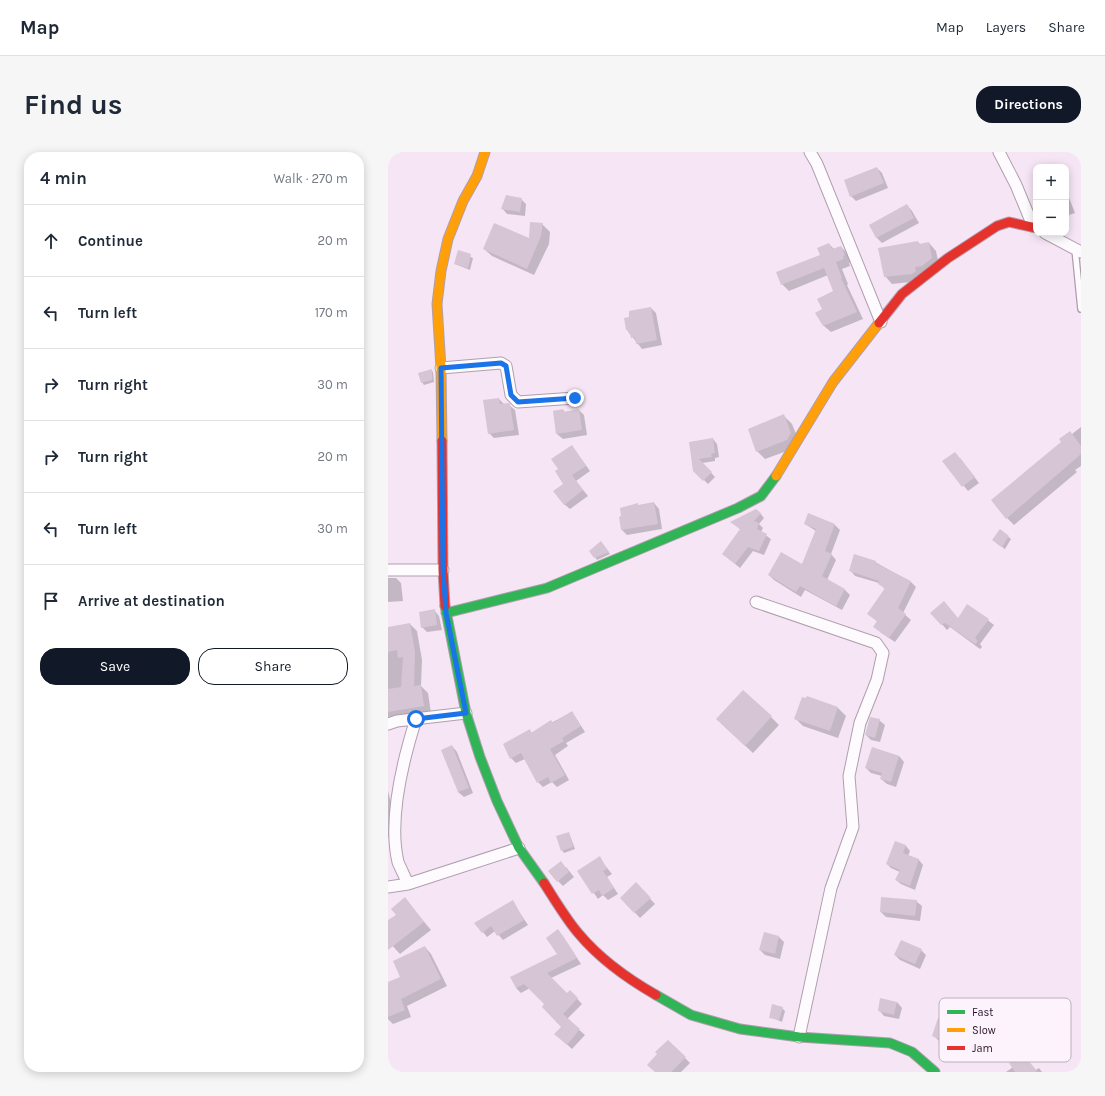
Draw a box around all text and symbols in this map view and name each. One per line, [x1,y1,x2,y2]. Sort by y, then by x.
text: Map [20,17,59,39]
text: Map [936,19,964,36]
text: Layers [986,19,1026,36]
text: Share [1048,19,1085,36]
button: Directions [976,86,1081,123]
text: Find us [24,88,123,121]
map controls [1033,164,1069,236]
button: + [1033,164,1069,200]
text: 4 min [40,168,87,188]
text: Walk · 270 m [274,171,348,186]
button: − [1033,200,1069,236]
icon: ahead [40,230,62,252]
text: Continue [78,232,143,250]
text: 20 m [318,233,348,248]
icon: left [40,302,62,324]
text: Turn left [78,304,137,322]
text: 170 m [315,305,348,320]
icon: right [40,374,62,396]
text: Turn right [78,376,148,394]
text: 30 m [317,377,348,392]
route end [566,389,584,407]
icon: right [40,446,62,468]
text: Turn right [78,448,148,466]
text: 20 m [318,449,348,464]
icon: left [40,518,62,540]
text: Turn left [78,520,137,538]
text: 30 m [317,521,348,536]
icon: arrive [40,590,62,612]
text: Arrive at destination [78,592,225,610]
button: Save [40,648,190,685]
button: Share [198,648,348,685]
route start [407,710,425,728]
legend [939,998,1071,1062]
text: Fast [972,1006,993,1019]
text: Slow [972,1024,996,1037]
text: Jam [972,1042,993,1055]

